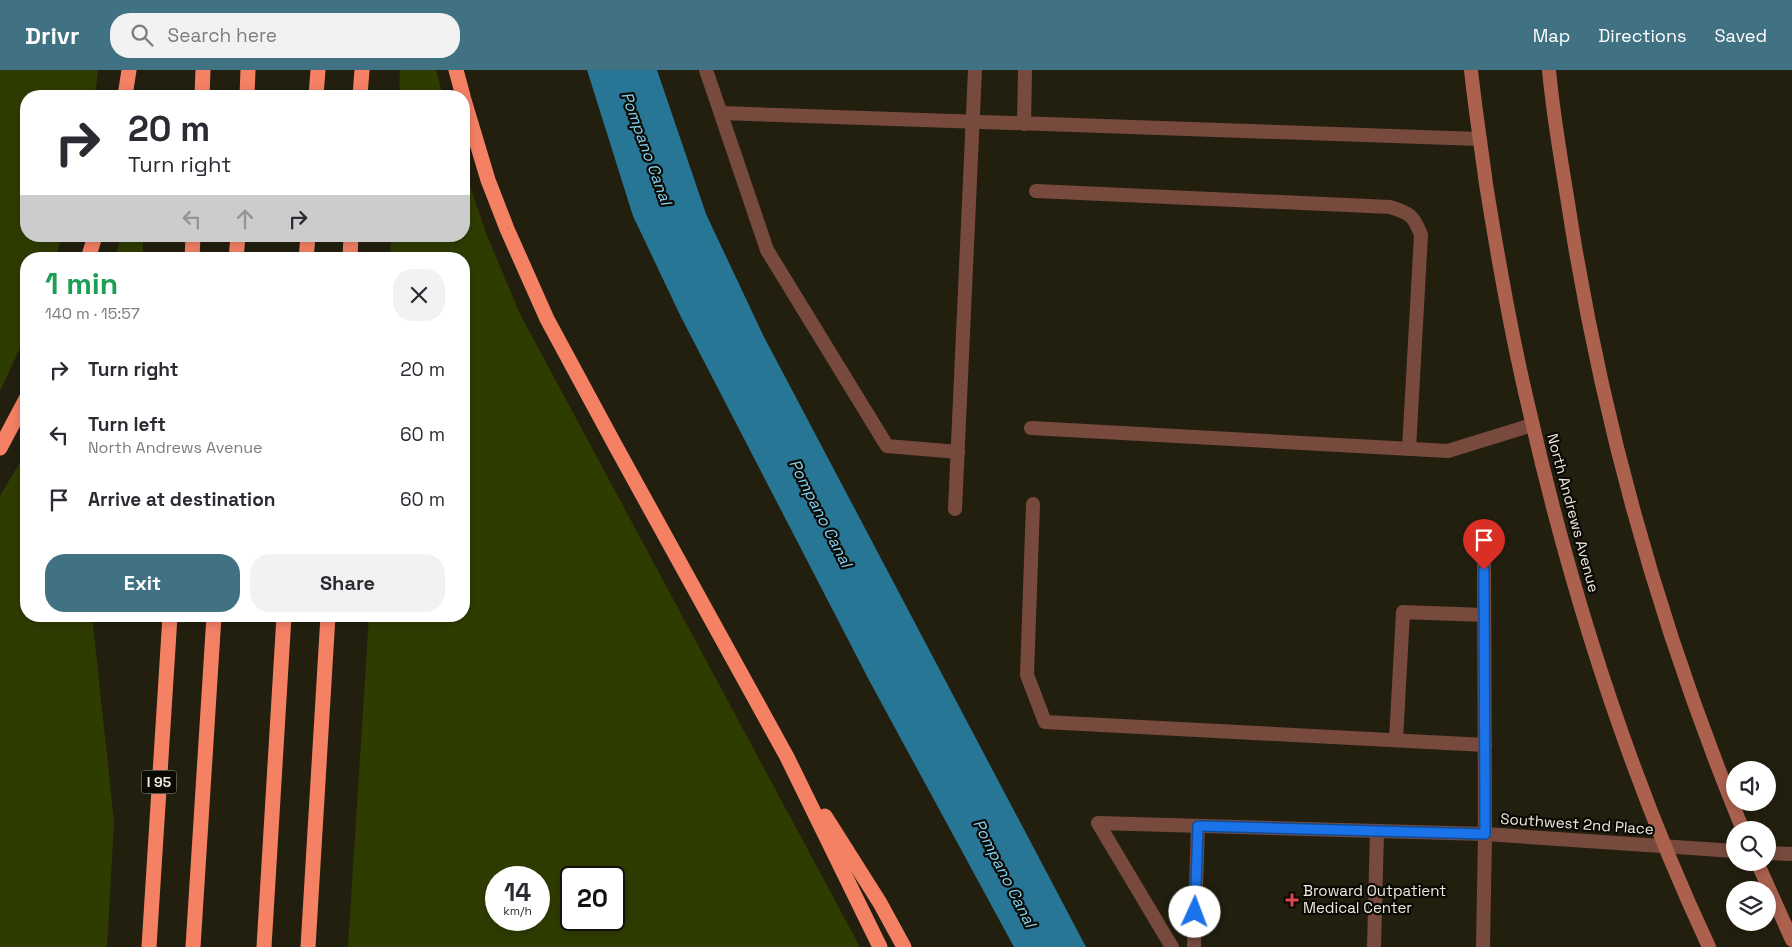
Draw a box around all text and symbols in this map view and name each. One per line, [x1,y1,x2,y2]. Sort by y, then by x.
search box [110,13,460,58]
text: Drivr [25,20,80,51]
icon: search [128,21,156,49]
text: Search here [168,23,277,48]
text: Map [1533,24,1570,47]
text: Directions [1598,24,1687,47]
text: Saved [1715,24,1767,47]
water label: Pompano Canal [616,89,677,209]
text: 20 m [128,107,210,151]
icon: right [45,110,110,175]
text: Turn right [128,150,231,178]
icon: left [178,205,206,233]
icon: ahead [231,205,259,233]
icon: right [284,205,312,233]
text: 1 min [45,264,118,303]
button: close [393,269,445,321]
text: 140 m · 15:57 [45,303,140,324]
icon: right [45,356,73,384]
text: Turn right [88,357,178,382]
text: 20 m [400,357,445,382]
text: Turn left [88,412,166,437]
icon: left [45,421,73,449]
text: 60 m [400,422,445,447]
street label: North Andrews Avenue [1543,431,1604,594]
text: North Andrews Avenue [88,437,262,458]
water label: Pompano Canal [784,456,858,573]
icon: arrive [45,486,73,514]
text: Arrive at destination [88,487,276,512]
text: 60 m [400,487,445,512]
pin [1463,519,1505,570]
icon: arrive [1470,526,1498,554]
button: Exit [45,554,240,612]
button: Share [250,554,445,612]
map controls [1726,761,1776,931]
button: sound [1726,761,1776,811]
road number: I 95 [142,770,176,794]
street label: Southwest 2nd Place [1500,809,1654,838]
water label: Pompano Canal [968,816,1042,933]
button: search [1726,821,1776,871]
speed limit sign: 20 [560,866,625,931]
text: 14 [504,876,531,908]
place label: Broward Outpatient Medical Center [1303,881,1446,917]
button: layers [1726,881,1776,931]
position arrow [1168,885,1220,937]
marker: Broward Outpatient Medical Center [1285,893,1299,907]
text: km/h [503,903,532,919]

